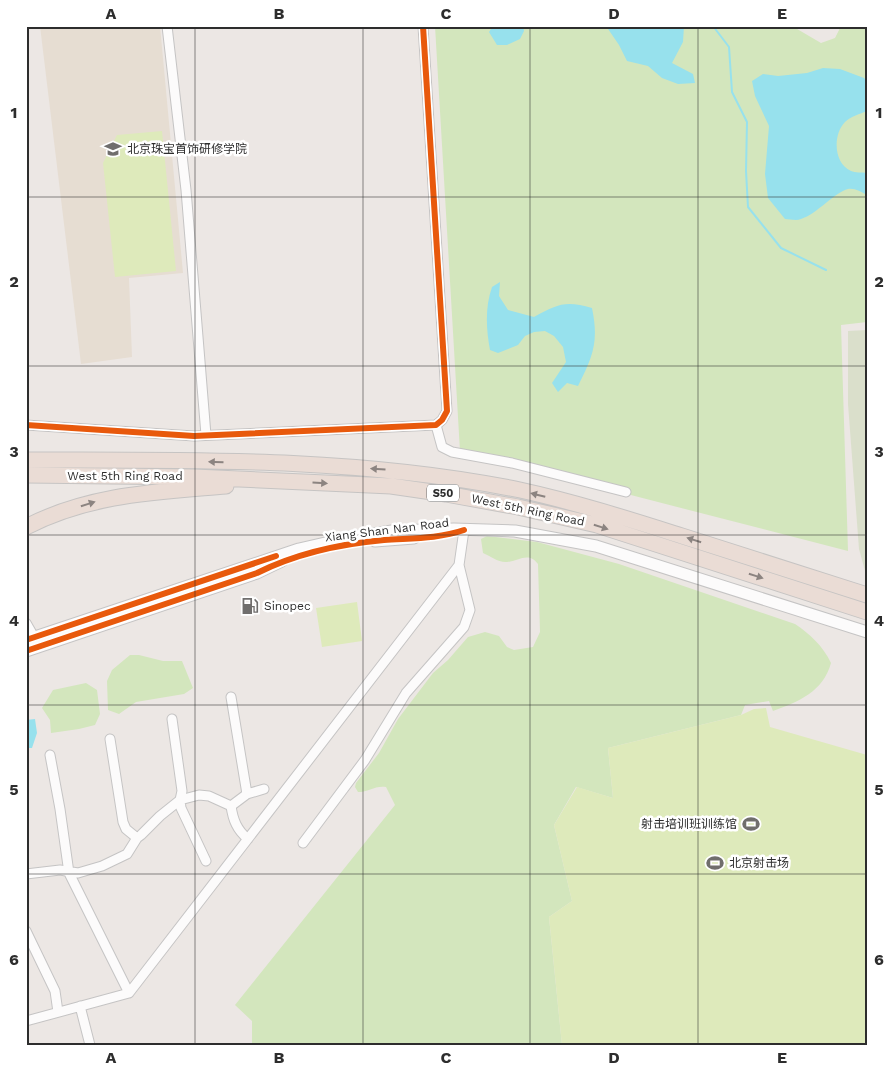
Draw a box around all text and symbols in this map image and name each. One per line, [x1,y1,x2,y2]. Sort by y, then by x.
text: A [106,4,117,23]
text: B [274,4,285,23]
text: C [441,4,452,23]
text: D [608,4,620,23]
text: E [777,4,787,23]
text: 1 [11,103,17,122]
text: 1 [876,103,882,122]
school or university icon: 北京珠宝首饰研修学院 [103,139,123,159]
place label: 北京珠宝首饰研修学院 [127,142,247,156]
text: 2 [9,272,19,291]
text: 2 [874,272,884,291]
text: 3 [9,442,19,461]
text: 3 [874,442,884,461]
one-way arrow [207,458,223,466]
one-way arrow [370,465,386,473]
street label: West 5th Ring Road [67,469,183,483]
one-way arrow [312,479,328,487]
road number: S50 [427,484,459,502]
street label: West 5th Ring Road [470,491,586,529]
one-way arrow [531,491,546,499]
one-way arrow [81,500,96,508]
street label: Xiang Shan Nan Road [324,515,450,545]
one-way arrow [593,523,608,531]
one-way arrow [687,535,702,543]
one-way arrow [748,573,763,580]
fuel station icon: Sinopec [240,596,260,616]
place label: Sinopec [264,599,311,613]
text: 4 [9,611,19,630]
text: 4 [874,611,884,630]
text: 5 [9,780,19,799]
text: 5 [874,780,884,799]
sports icon: 射击培训班训练馆 [741,814,761,834]
place label: 射击培训班训练馆 [641,817,737,831]
sports icon: 北京射击场 [705,853,725,873]
place label: 北京射击场 [729,856,789,870]
text: 6 [9,950,19,969]
text: 6 [874,950,884,969]
text: A [106,1048,117,1067]
text: B [274,1048,285,1067]
text: C [441,1048,452,1067]
text: D [608,1048,620,1067]
text: E [777,1048,787,1067]

